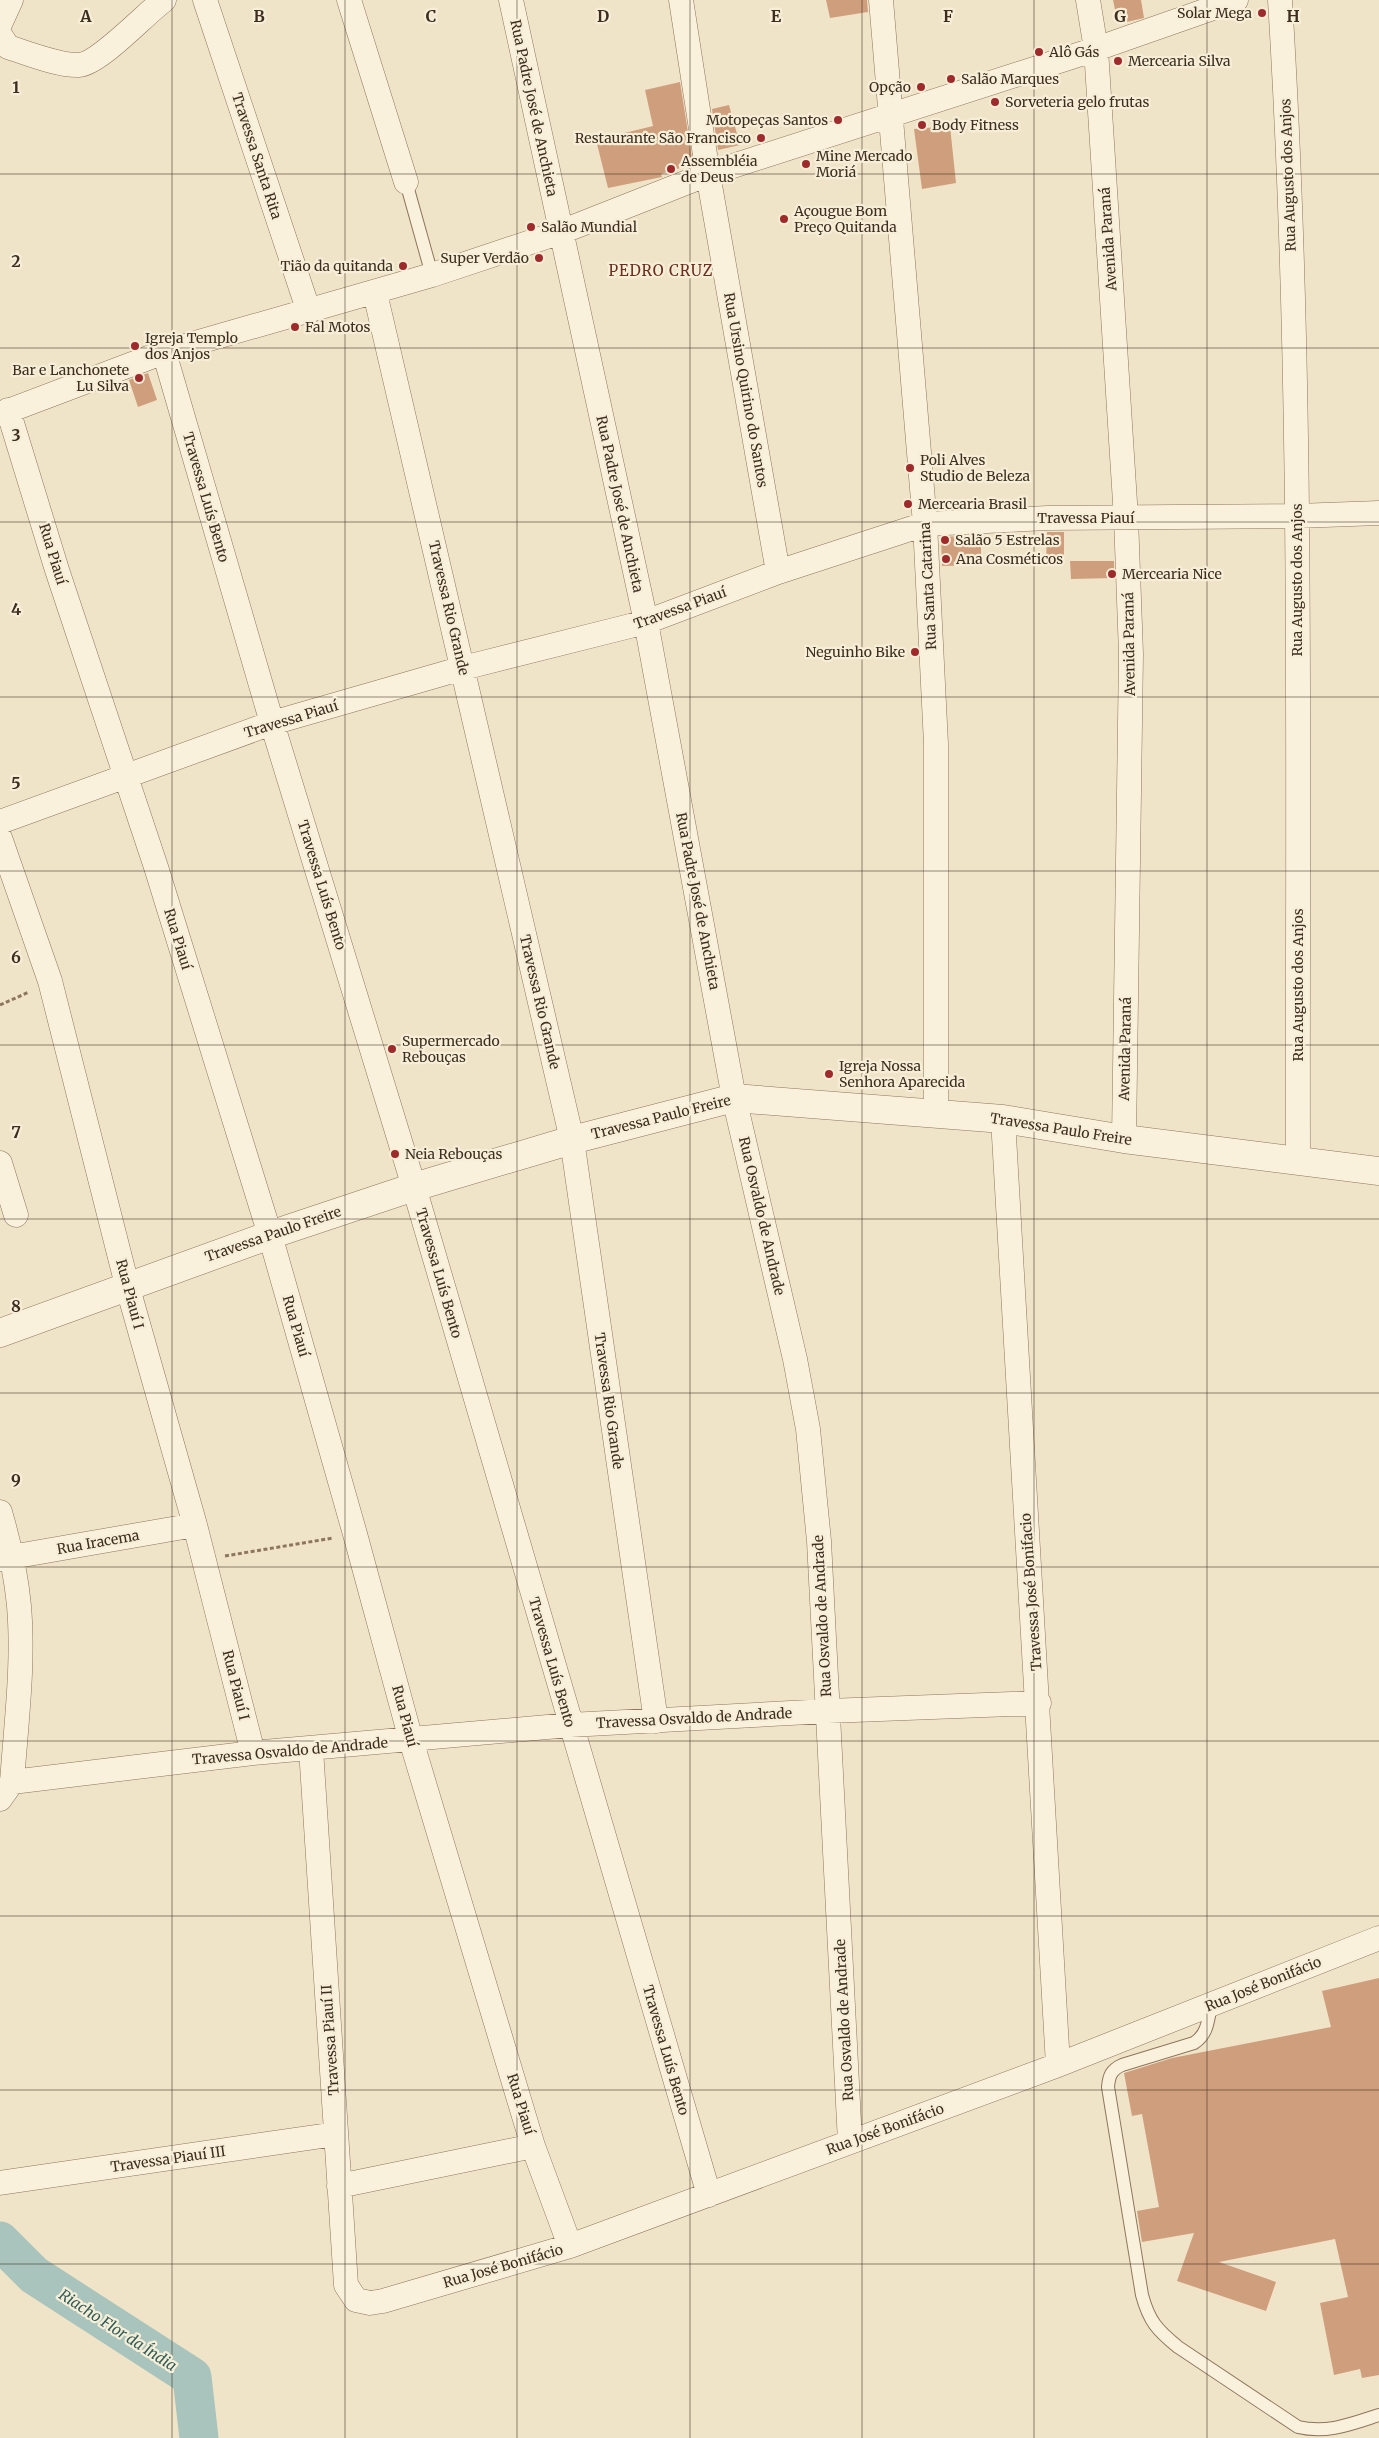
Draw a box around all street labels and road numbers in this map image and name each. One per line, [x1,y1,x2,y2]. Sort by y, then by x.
street label: Rua Padre José de Anchieta [506,18,562,199]
street label: Travessa Santa Rita [228,91,286,222]
street label: Rua Augusto dos Anjos [1276,98,1300,252]
street label: Avenida Paraná [1095,186,1121,292]
street label: Rua Ursino Quirino do Santos [720,291,772,489]
street label: Rua Padre José de Anchieta [592,414,648,595]
street label: Travessa Luís Bento [179,430,233,564]
street label: Rua Augusto dos Anjos [1288,503,1306,657]
street label: Travessa Piauí [1037,509,1135,527]
street label: Rua Piauí [35,521,71,587]
street label: Rua Santa Catarina [916,521,940,650]
street label: Travessa Rio Grande [425,539,473,677]
street label: Travessa Piauí [631,583,729,633]
street label: Avenida Paraná [1119,591,1139,697]
street label: Travessa Piauí [242,696,341,742]
street label: Rua Padre José de Anchieta [672,811,724,992]
street label: Travessa Luís Bento [294,818,350,952]
street label: Rua Piauí [160,906,196,972]
street label: Rua Augusto dos Anjos [1289,908,1307,1062]
street label: Travessa Rio Grande [516,933,564,1071]
street label: Avenida Paraná [1115,996,1135,1102]
street label: Travessa Paulo Freire [589,1091,733,1143]
street label: Travessa Paulo Freire [989,1109,1133,1149]
street label: Rua Osvaldo de Andrade [735,1135,789,1297]
street label: Travessa Paulo Freire [202,1202,344,1266]
street label: Travessa Luís Bento [412,1206,466,1340]
street label: Rua Piauí I [112,1257,148,1331]
street label: Rua Piauí [279,1293,313,1359]
street label: Travessa Rio Grande [591,1332,627,1470]
street label: Travessa José Bonifacio [1017,1513,1045,1671]
street label: Rua Iracema [55,1526,141,1558]
street label: Rua Osvaldo de Andrade [809,1534,835,1698]
street label: Travessa Luís Bento [525,1595,579,1729]
street label: Rua Piauí I [219,1648,253,1722]
street label: Rua Piauí [388,1683,422,1749]
street label: Travessa Osvaldo de Andrade [595,1704,793,1732]
street label: Travessa Osvaldo de Andrade [191,1733,389,1769]
street label: Rua Osvaldo de Andrade [831,1938,857,2102]
street label: Rua José Bonifácio [1202,1952,1324,2016]
street label: Travessa Luís Bento [639,1983,693,2117]
street label: Travessa Piauí II [317,1984,343,2096]
street label: Rua Piauí [503,2071,539,2137]
street label: Rua José Bonifácio [824,2099,946,2159]
street label: Travessa Piauí III [109,2142,227,2176]
street label: Rua José Bonifácio [441,2240,565,2292]

